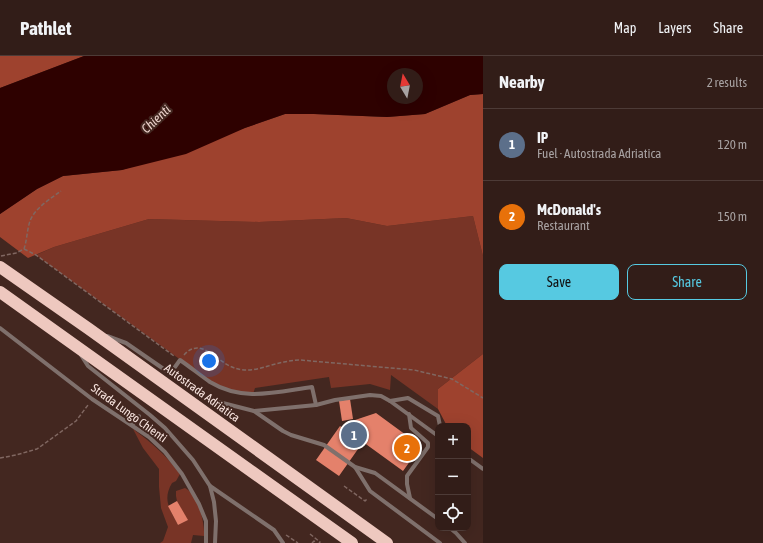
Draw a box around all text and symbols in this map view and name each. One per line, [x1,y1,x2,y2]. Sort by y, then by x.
text: Pathlet [20,17,71,39]
text: Map [614,20,636,36]
text: Layers [658,20,691,36]
text: Share [713,20,743,36]
north arrow [387,68,423,104]
text: Nearby [499,72,545,92]
text: 2 results [707,75,747,90]
water label: Chienti [138,102,174,136]
text: IP [537,129,548,146]
text: 1 [509,137,515,152]
text: 120 m [718,137,747,152]
text: Fuel · Autostrada Adriatica [537,146,661,161]
text: McDonald's [537,201,601,218]
text: 2 [509,209,515,224]
text: 150 m [718,209,747,224]
text: Restaurant [537,218,590,233]
button: Save [499,264,619,300]
button: Share [627,264,747,300]
your location [199,351,219,371]
street label: Autostrada Adriatica [162,361,242,425]
street label: Strada Lungo Chienti [88,381,170,445]
pin: 1 [341,420,367,450]
map controls [435,423,471,531]
button: + [435,423,471,459]
pin: 2 [394,433,420,463]
button: − [435,459,471,495]
button: locate [435,495,471,531]

